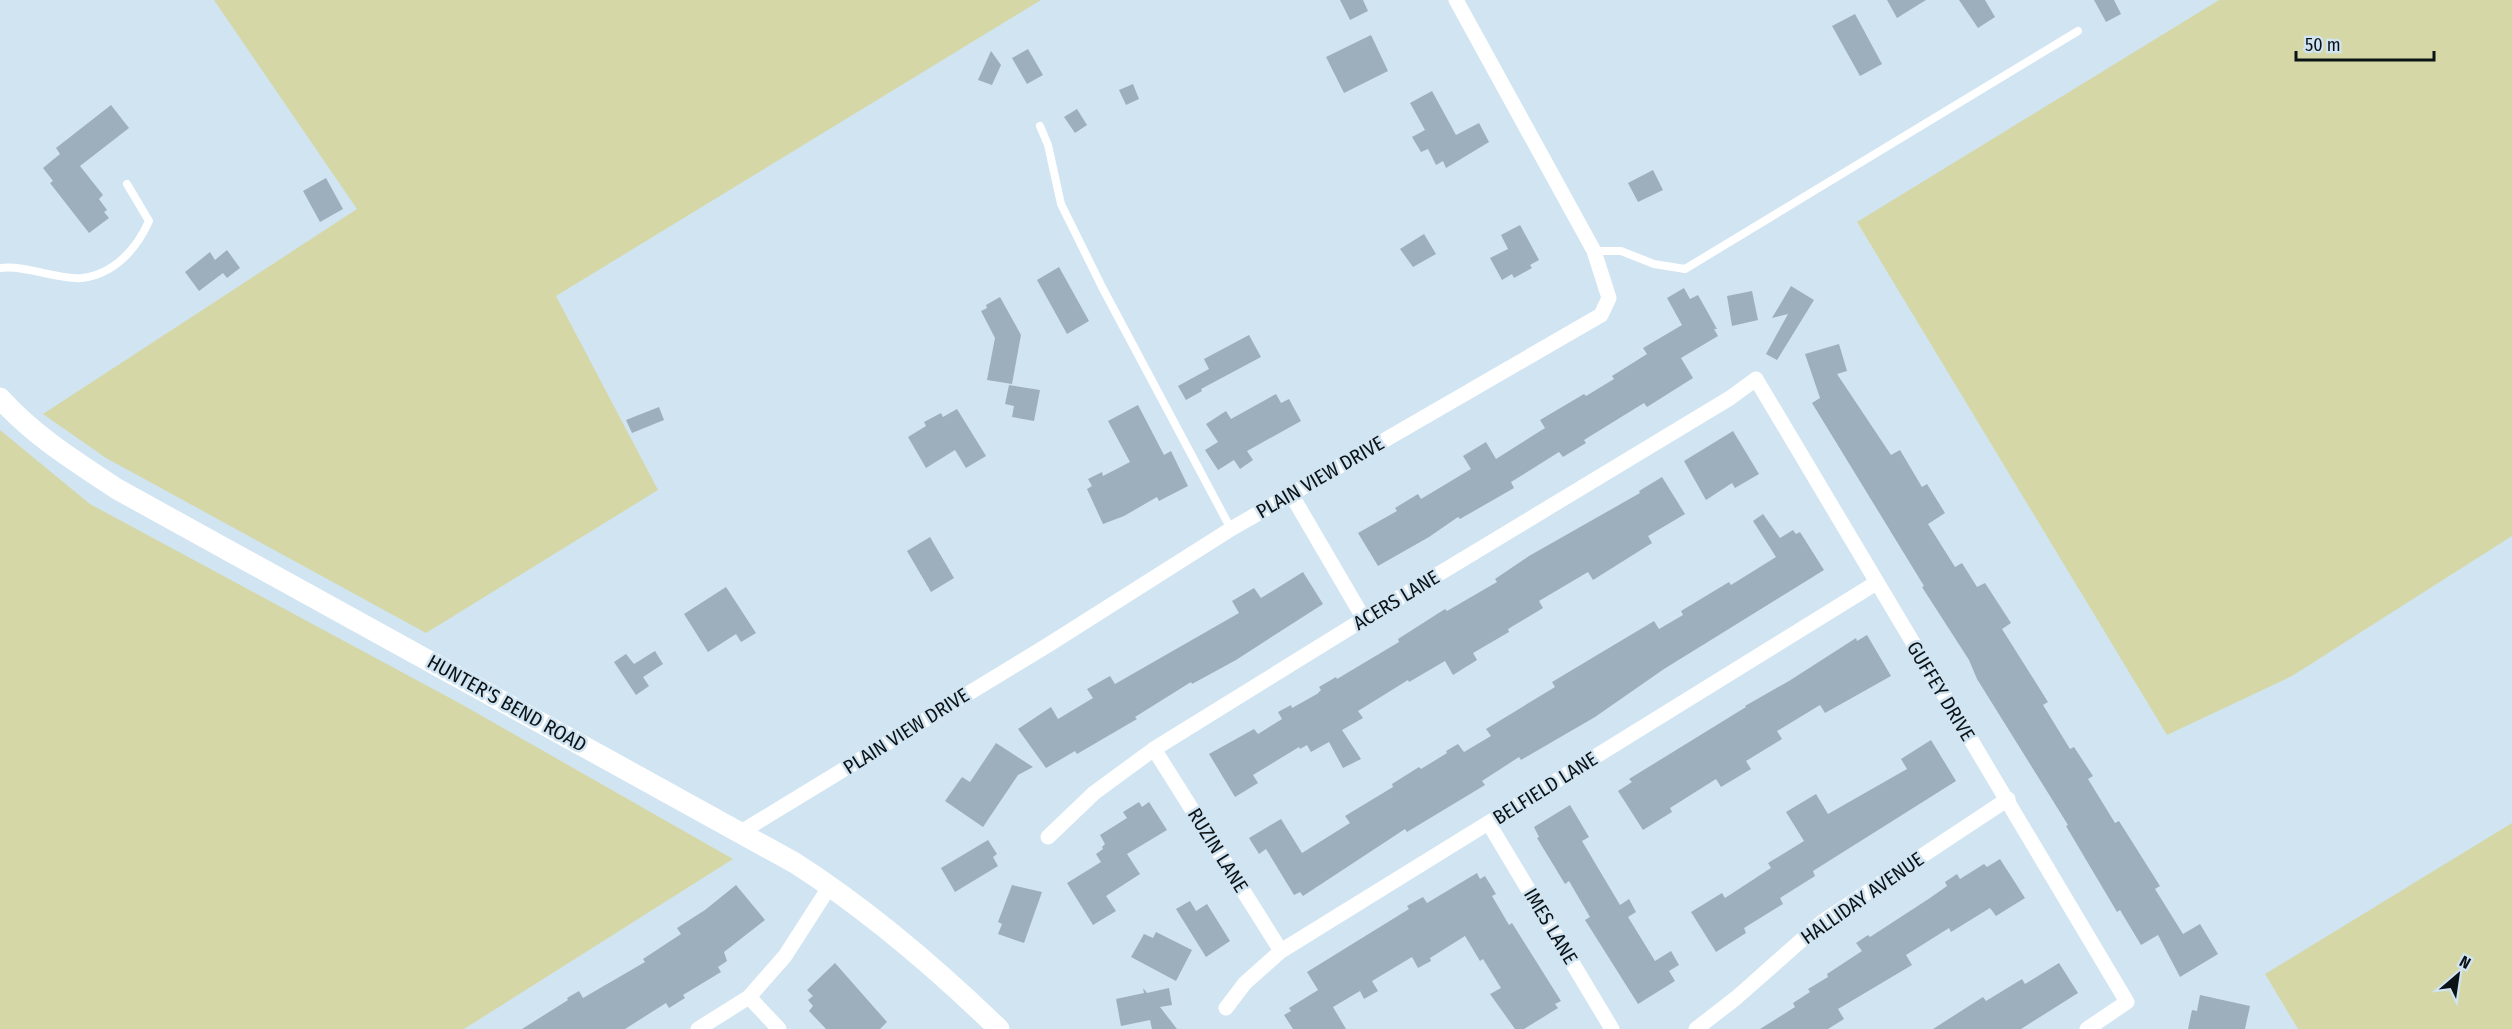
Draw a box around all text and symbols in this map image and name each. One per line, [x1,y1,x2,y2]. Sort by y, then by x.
scale bar [2296,24,2434,62]
text: 50 m [2305,34,2341,56]
street label: PLAIN VIEW DRIVE [1252,431,1388,523]
street label: ACERS LANE [1349,565,1443,635]
street label: GUFFEY DRIVE [1902,637,1980,745]
street label: HUNTER'S BEND ROAD [423,649,591,757]
street label: PLAIN VIEW DRIVE [839,683,973,779]
street label: BELFIELD LANE [1488,746,1602,830]
street label: RUZIN LANE [1183,803,1253,897]
street label: HALLIDAY AVENUE [1796,847,1928,949]
street label: IMES LANE [1519,884,1583,968]
north arrow [2428,945,2488,1005]
text: N [2456,952,2474,973]

